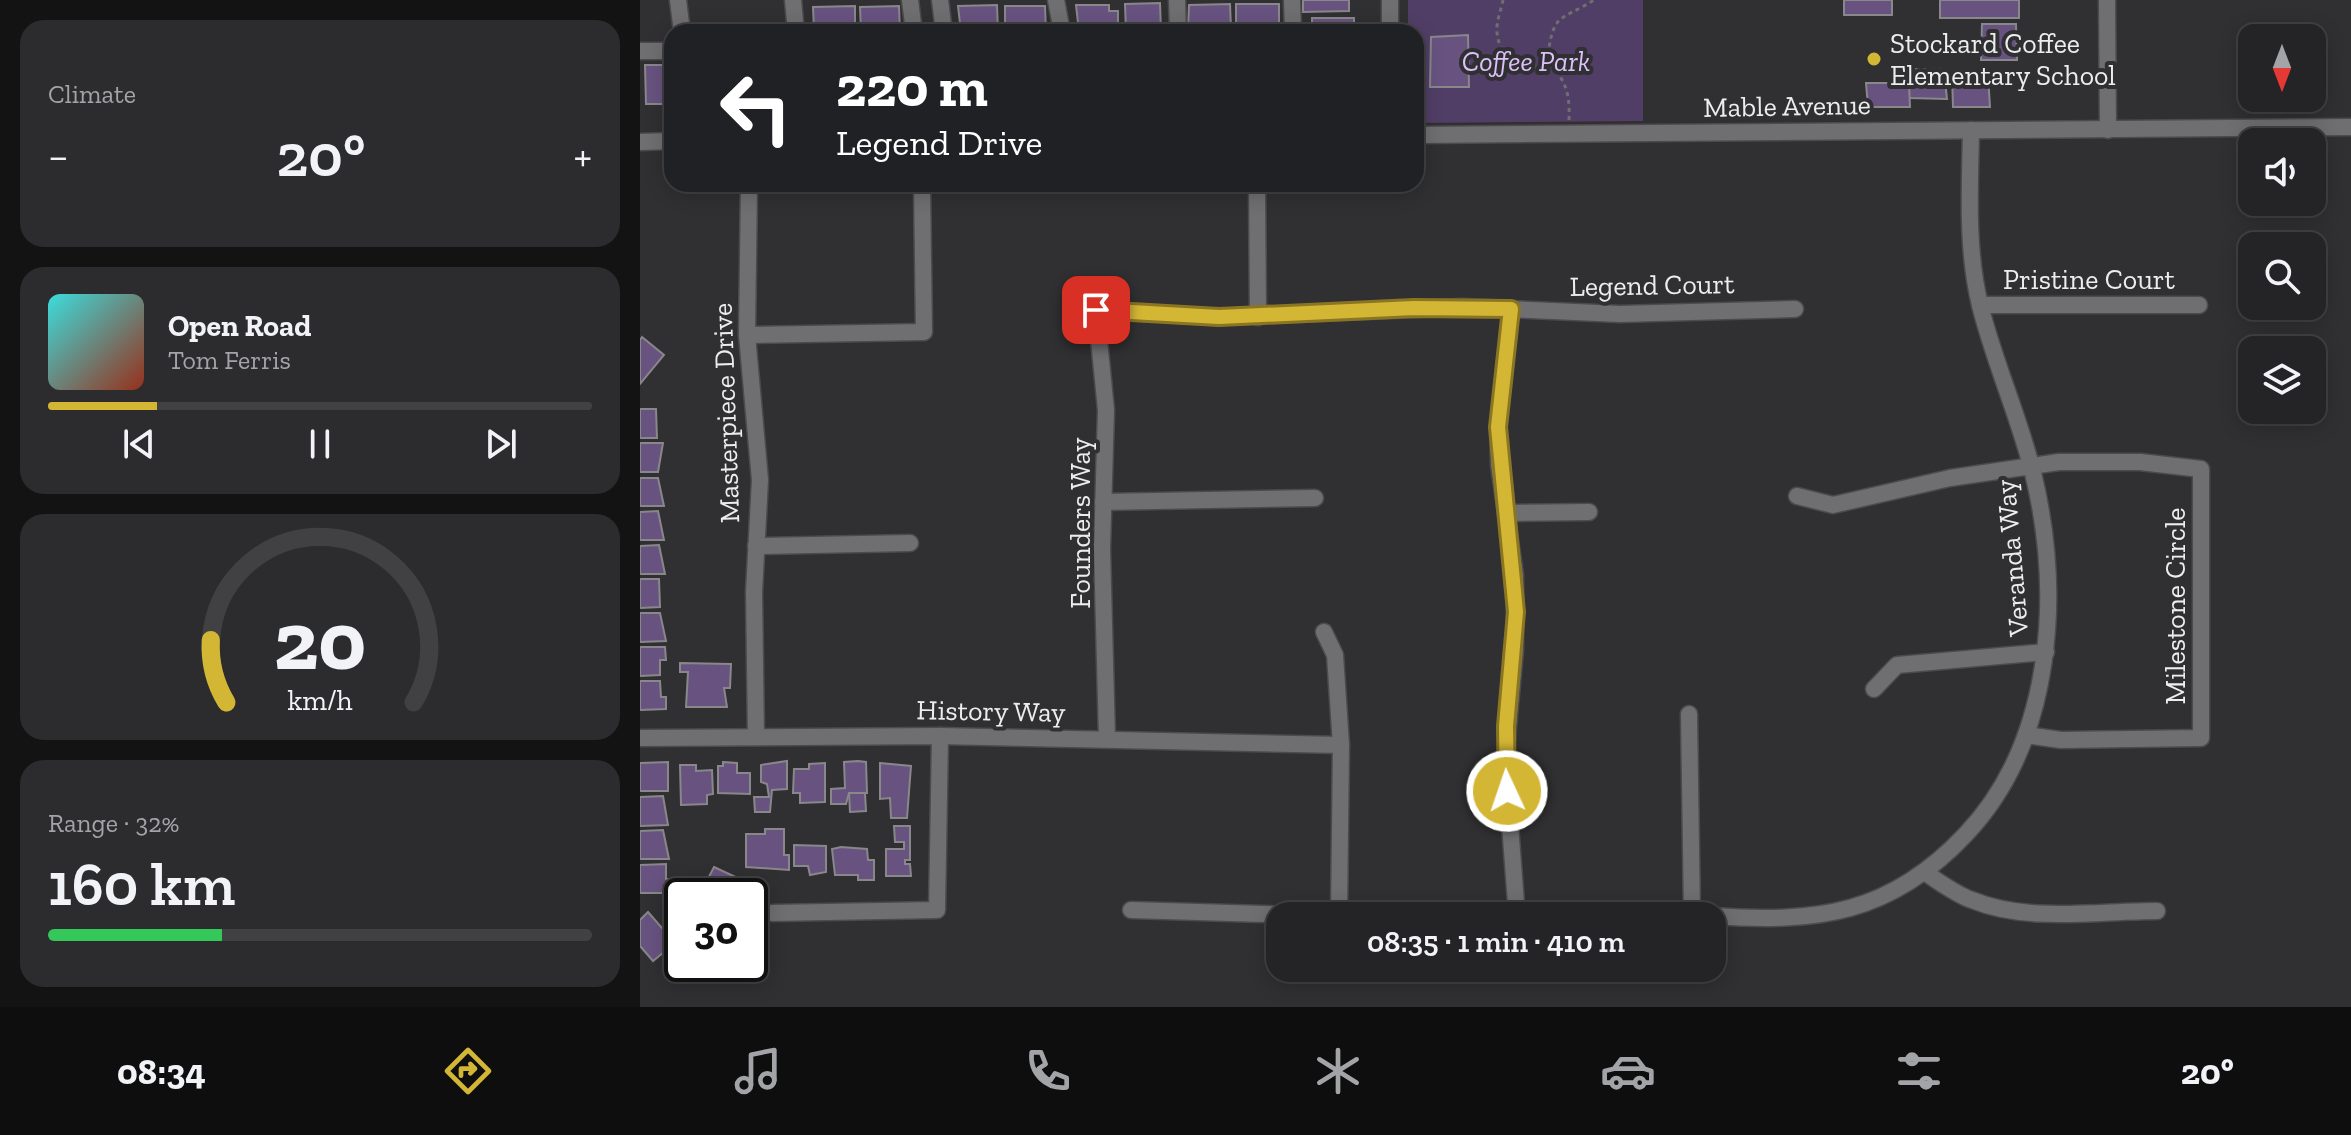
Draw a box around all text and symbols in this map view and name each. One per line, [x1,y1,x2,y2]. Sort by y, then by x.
north arrow [2238,24,2326,112]
map controls [2238,24,2326,424]
place label: Stockard Coffee Elementary School [1890,27,2116,92]
park label: Coffee Park [1462,45,1590,78]
marker: Stockard Coffee Elementary School [1865,50,1883,68]
text: 220 m [836,53,988,120]
icon: left [704,56,808,160]
text: Climate [48,78,136,110]
street label: Mable Avenue [1703,88,1871,124]
text: 20° [277,119,365,191]
text: Legend Drive [836,121,1043,164]
button: sound [2238,128,2326,216]
text: − [48,129,69,182]
text: + [573,129,592,182]
button: search [2238,232,2326,320]
street label: Pristine Court [2003,263,2176,296]
street label: Legend Court [1569,267,1735,303]
pin [1062,276,1130,344]
icon: arrive [1074,288,1118,332]
street label: Masterpiece Drive [706,302,746,524]
text: Open Road [168,308,311,344]
button: layers [2238,336,2326,424]
text: Tom Ferris [168,344,291,376]
icon: previous [117,422,161,466]
icon: pause [298,422,342,466]
icon: next [479,422,523,466]
street label: Founders Way [1064,437,1097,609]
street label: Veranda Way [1989,478,2035,639]
street label: Milestone Circle [2159,508,2192,704]
text: 20 [274,589,366,689]
text: km/h [287,683,353,717]
street label: History Way [916,693,1066,729]
position arrow [1465,749,1549,833]
text: Range · 32% [48,807,179,839]
text: 160 km [48,848,235,920]
speed limit sign: 30 [664,878,768,982]
text: 08:35 · 1 min · 410 m [1367,924,1625,960]
icon: directions [440,1043,496,1099]
icon: music [730,1043,786,1099]
icon: phone [1020,1043,1076,1099]
icon: climate [1310,1043,1366,1099]
icon: car [1600,1043,1656,1099]
icon: filters [1891,1043,1947,1099]
text: 08:34 [117,1050,206,1093]
text: 20° [2181,1050,2234,1093]

